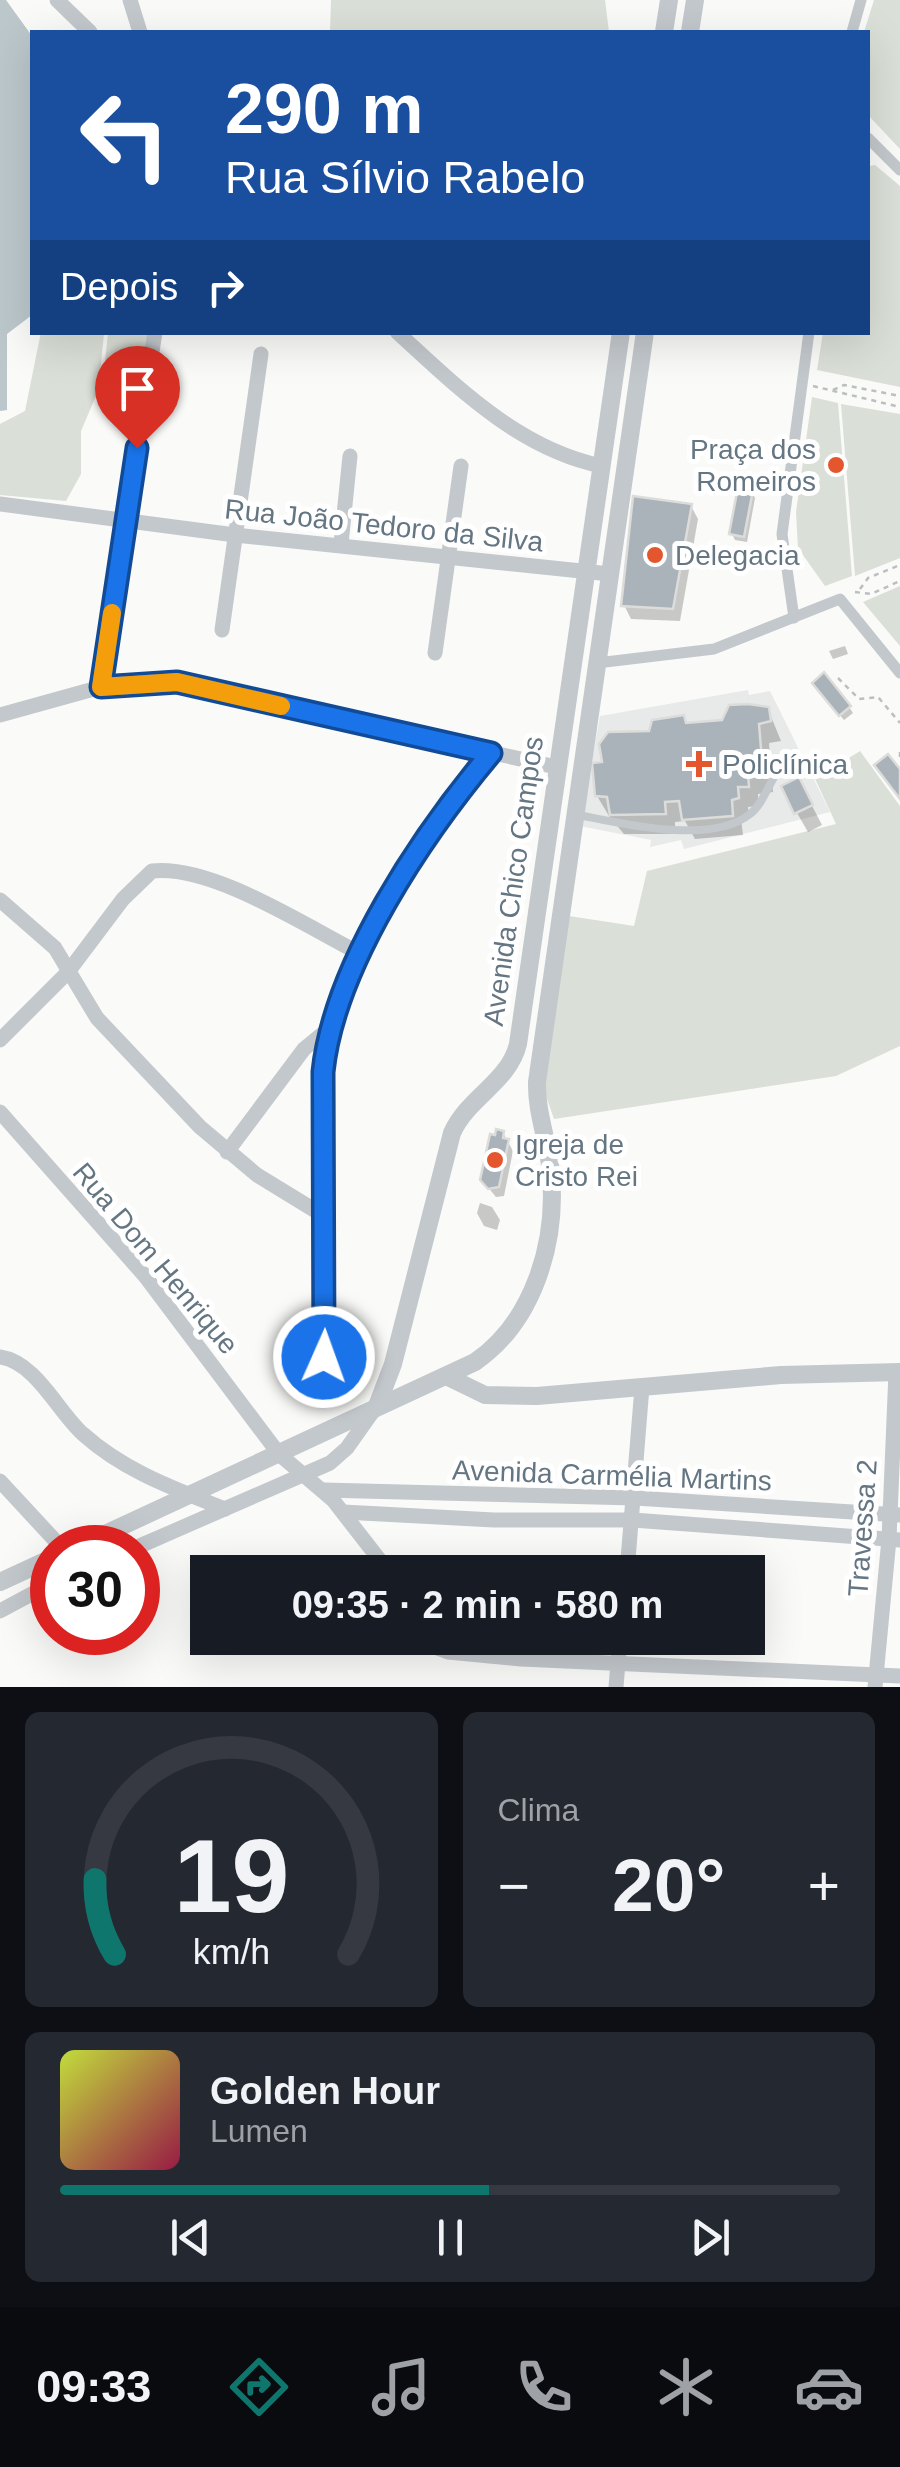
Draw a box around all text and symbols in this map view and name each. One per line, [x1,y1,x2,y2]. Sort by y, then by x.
icon: left [60,70,190,200]
text: 290 m [225,70,423,148]
text: Rua Sílvio Rabelo [225,152,585,203]
icon: right [198,260,253,315]
text: Depois [60,266,178,308]
pin [95,346,180,449]
icon: arrive [110,361,165,416]
place label: Praça dos Romeiros [690,434,816,497]
marker: Praça dos Romeiros [825,454,847,476]
street label: Rua João Tedoro da Silva [223,493,545,558]
place label: Delegacia [675,540,800,571]
marker: Delegacia [644,544,666,566]
street label: Avenida Chico Campos [478,734,549,1028]
place label: Policlínica [722,749,848,780]
marker: Policlínica [686,751,712,777]
place label: Igreja de Cristo Rei [515,1129,638,1192]
marker: Igreja de Cristo Rei [484,1149,506,1171]
street label: Rua Dom Henrique [67,1157,245,1360]
position arrow [272,1305,376,1409]
street label: Avenida Carmélia Martins [452,1454,772,1497]
street label: Travessa 2 [842,1458,883,1598]
speed limit sign: 30 [30,1525,160,1655]
text: 09:35 · 2 min · 580 m [292,1584,663,1626]
text: Clima [498,1792,579,1828]
text: 19 [173,1818,289,1934]
text: 20° [612,1843,725,1927]
text: − [498,1855,530,1917]
text: + [808,1855,840,1917]
text: km/h [193,1932,270,1972]
text: Golden Hour [210,2070,440,2112]
text: Lumen [210,2113,308,2149]
icon: previous [163,2210,218,2265]
icon: pause [423,2210,478,2265]
icon: next [683,2210,738,2265]
icon: directions [224,2352,294,2422]
icon: music [366,2352,436,2422]
icon: phone [509,2352,579,2422]
icon: climate [651,2352,721,2422]
icon: car [794,2352,864,2422]
text: 09:33 [36,2361,151,2412]

